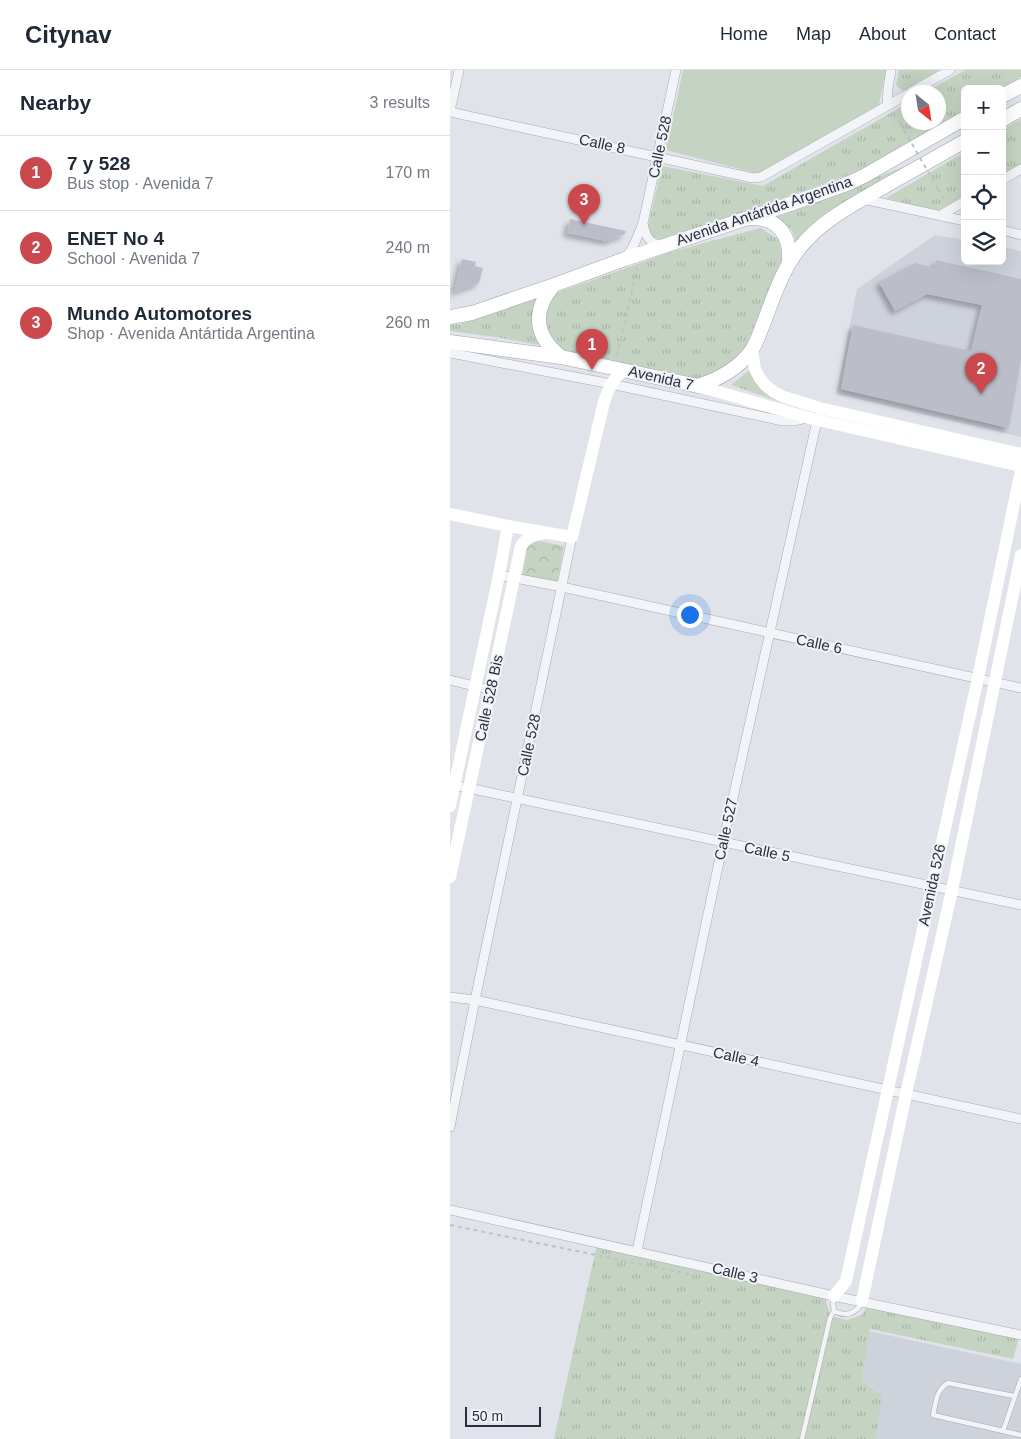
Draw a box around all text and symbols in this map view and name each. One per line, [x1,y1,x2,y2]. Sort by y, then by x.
text: Citynav [25,21,112,48]
text: Home [720,24,768,44]
text: Map [796,24,831,44]
text: About [859,24,906,44]
text: Contact [934,24,996,44]
north arrow [901,85,946,130]
map controls [961,85,1006,265]
button: + [961,85,1006,130]
text: Nearby [20,91,91,114]
text: 3 results [370,94,430,111]
street label: Calle 528 [645,114,674,180]
street label: Calle 8 [577,130,627,157]
button: − [961,130,1006,175]
text: 7 y 528 [67,153,130,174]
text: 1 [32,164,40,181]
text: 170 m [386,164,430,181]
street label: Avenida Antártida Argentina [674,172,855,249]
text: Bus stop · Avenida 7 [67,175,213,192]
button: locate [961,175,1006,220]
pin: 3 [568,184,600,225]
button: layers [961,220,1006,265]
text: ENET No 4 [67,228,164,249]
text: 2 [32,239,40,256]
text: 240 m [386,239,430,256]
text: School · Avenida 7 [67,250,200,267]
text: Mundo Automotores [67,303,252,324]
text: 3 [32,314,40,331]
text: 260 m [386,314,430,331]
text: Shop · Avenida Antártida Argentina [67,325,315,342]
pin: 1 [576,329,608,370]
pin: 2 [965,353,997,394]
street label: Avenida 7 [627,362,695,393]
your location [677,602,703,628]
street label: Calle 6 [794,630,844,657]
street label: Calle 528 Bis [471,653,506,743]
street label: Calle 528 [514,712,543,778]
street label: Calle 527 [711,796,740,862]
street label: Calle 5 [742,838,792,865]
street label: Avenida 526 [915,842,948,927]
street label: Calle 4 [711,1043,761,1070]
street label: Calle 3 [710,1259,760,1286]
scale bar [465,1404,541,1427]
text: 50 m [472,1408,503,1424]

